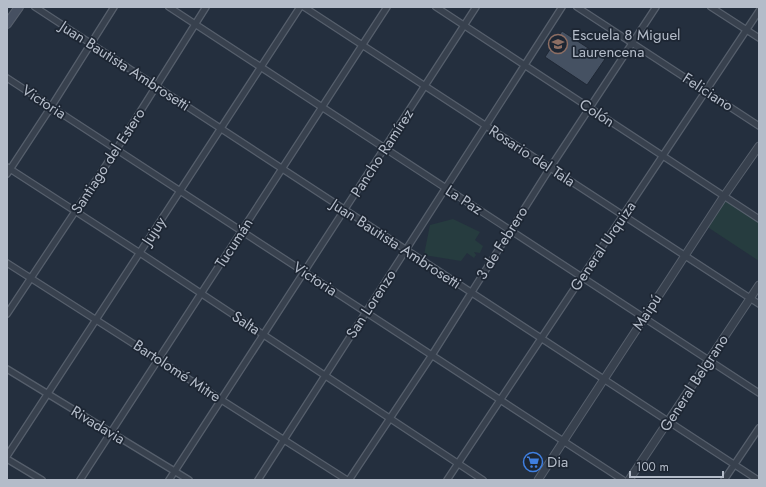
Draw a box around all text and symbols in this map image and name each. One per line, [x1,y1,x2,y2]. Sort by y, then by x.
street label: Juan Bautista Ambrosetti [54,14,195,116]
place label: Escuela 8 Miguel Laurencena [572,24,681,63]
school or university icon: Escuela 8 Miguel Laurencena [547,33,569,55]
street label: Feliciano [678,67,738,117]
street label: Victoria [17,79,71,125]
street label: Colón [575,93,619,133]
street label: Santiago del Estero [65,104,151,218]
street label: Pancho Ramírez [345,105,419,201]
street label: Rosario del Tala [484,120,580,192]
street label: La Paz [441,180,487,220]
street label: Juan Bautista Ambrosetti [325,192,466,294]
street label: General Urquiza [565,197,641,295]
street label: 3 de Febrero [471,202,533,284]
street label: Jujuy [136,212,172,251]
street label: Tucumán [210,214,258,272]
street label: Victoria [288,256,342,302]
street label: San Lorenzo [340,265,402,343]
street label: Maipú [627,289,667,335]
street label: Salta [228,306,264,340]
street label: General Belgrano [654,330,734,436]
street label: Bartolomé Mitre [129,334,225,408]
street label: Rivadavia [67,400,129,450]
supermarket icon: Dia [522,451,544,473]
place label: Dia [547,451,568,473]
scale bar [630,453,723,479]
text: 100 m [636,458,669,476]

